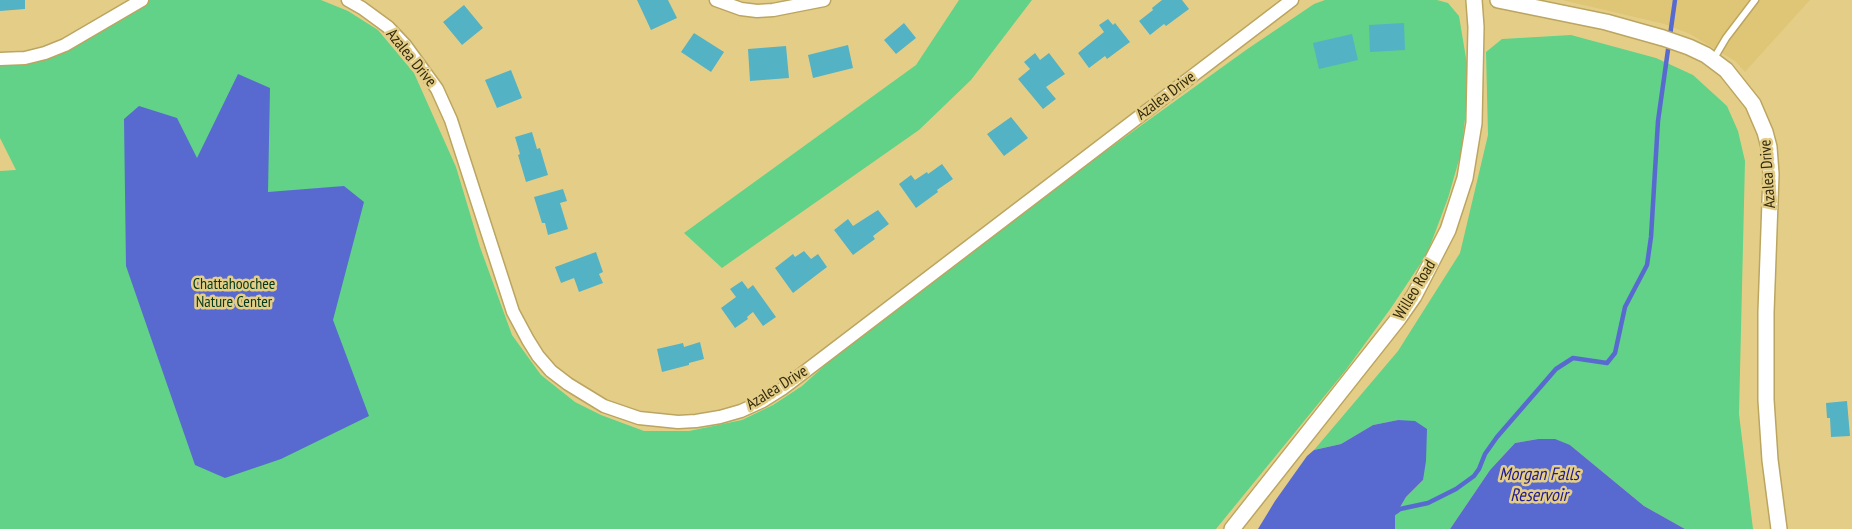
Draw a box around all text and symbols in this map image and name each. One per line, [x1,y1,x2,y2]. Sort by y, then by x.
street label: Azalea Drive [382,25,440,91]
street label: Azalea Drive [1133,68,1199,124]
street label: Azalea Drive [1756,139,1780,209]
street label: Willeo Road [1390,257,1440,323]
park label: Chattahoochee Nature Center [193,274,275,312]
street label: Azalea Drive [743,362,811,414]
water label: Morgan Falls Reservoir [1499,464,1579,506]

